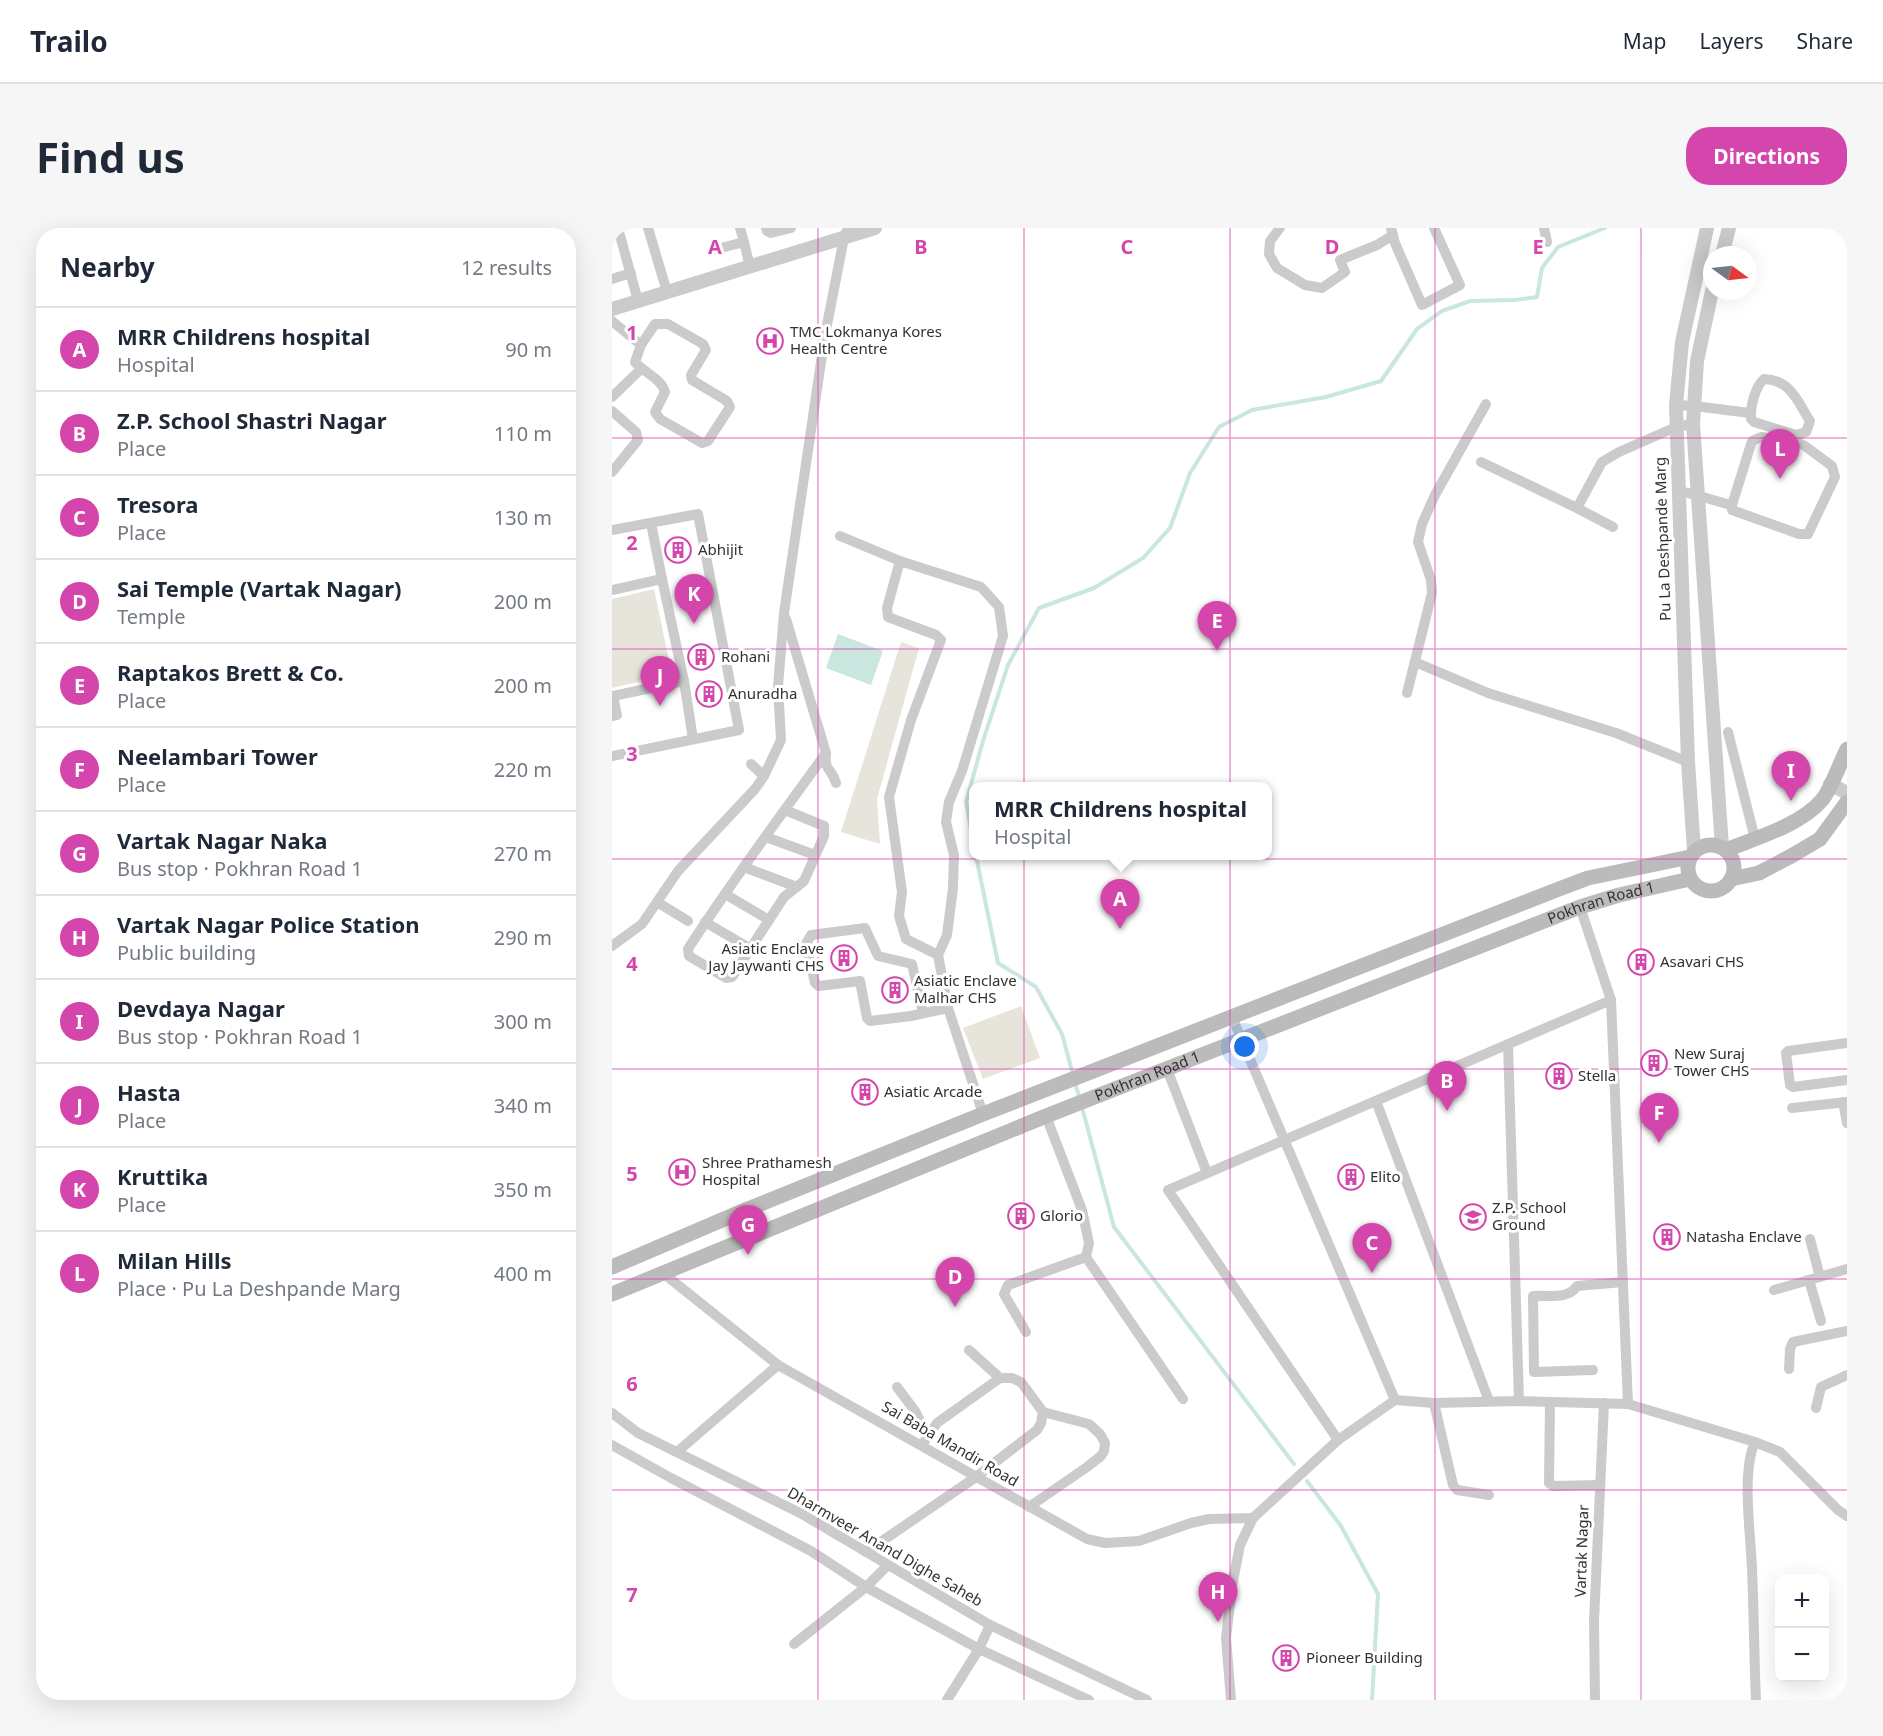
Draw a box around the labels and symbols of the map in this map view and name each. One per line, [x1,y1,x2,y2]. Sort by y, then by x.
text: A [708,233,722,260]
text: B [914,233,928,260]
text: C [1121,233,1134,260]
text: D [1325,233,1339,260]
text: E [1532,233,1544,260]
north arrow [1703,246,1757,300]
text: 1 [626,319,638,346]
place label: TMC Lokmanya Kores Health Centre [790,321,942,358]
hospital icon: TMC Lokmanya Kores Health Centre [755,326,785,356]
pin: L [1760,430,1800,479]
street label: Pu La Deshpande Marg [1649,457,1675,621]
text: 2 [626,529,638,556]
building icon: Abhijit [663,535,693,565]
place label: Abhijit [698,539,744,559]
pin: K [674,574,713,624]
pin: E [1198,602,1236,651]
building icon: Rohani [686,642,716,672]
place label: Rohani [721,646,770,666]
pin: J [640,656,680,706]
building icon: Anuradha [694,679,724,709]
place label: Anuradha [728,683,797,703]
text: 3 [626,740,638,767]
pin: I [1772,752,1810,801]
street label: Pokhran Road 1 [1544,876,1657,928]
pin: A [1100,880,1140,929]
place label: Asiatic Enclave Jay Jaywanti CHS [706,938,824,975]
building icon: Asiatic Enclave Jay Jaywanti CHS [829,943,859,973]
building icon: Asavari CHS [1626,947,1656,977]
text: 4 [626,950,638,977]
place label: Asavari CHS [1660,951,1744,971]
place label: Asiatic Enclave Malhar CHS [914,970,1017,1007]
building icon: Asiatic Enclave Malhar CHS [880,975,910,1005]
your location [1230,1032,1259,1061]
place label: New Suraj Tower CHS [1674,1043,1749,1080]
street label: Pokhran Road 1 [1091,1046,1203,1105]
building icon: New Suraj Tower CHS [1639,1048,1669,1078]
building icon: Stella [1544,1061,1574,1091]
pin: B [1428,1062,1466,1111]
place label: Stella [1578,1065,1616,1085]
building icon: Asiatic Arcade [850,1077,880,1107]
place label: Asiatic Arcade [884,1081,982,1101]
pin: F [1640,1094,1678,1143]
place label: Shree Prathamesh Hospital [702,1152,832,1189]
hospital icon: Shree Prathamesh Hospital [667,1157,697,1187]
text: 5 [626,1160,638,1187]
building icon: Elito [1336,1162,1366,1192]
place label: Elito [1370,1166,1401,1186]
place label: Z.P. School Ground [1492,1197,1566,1234]
building icon: Glorio [1006,1201,1036,1231]
school or university icon: Z.P. School Ground [1458,1202,1488,1232]
place label: Glorio [1040,1205,1083,1225]
pin: G [728,1206,768,1255]
building icon: Natasha Enclave [1652,1222,1682,1252]
pin: C [1352,1224,1392,1273]
place label: Natasha Enclave [1686,1226,1802,1246]
pin: D [936,1258,974,1307]
text: 6 [626,1370,638,1397]
street label: Sai Baba Mandir Road [879,1396,1022,1490]
street label: Dharmveer Anand Dighe Saheb [784,1482,987,1610]
street label: Vartak Nagar [1569,1504,1593,1598]
pin: H [1198,1572,1238,1622]
text: 7 [626,1581,638,1608]
building icon: Pioneer Building [1271,1643,1301,1673]
place label: Pioneer Building [1306,1647,1423,1667]

